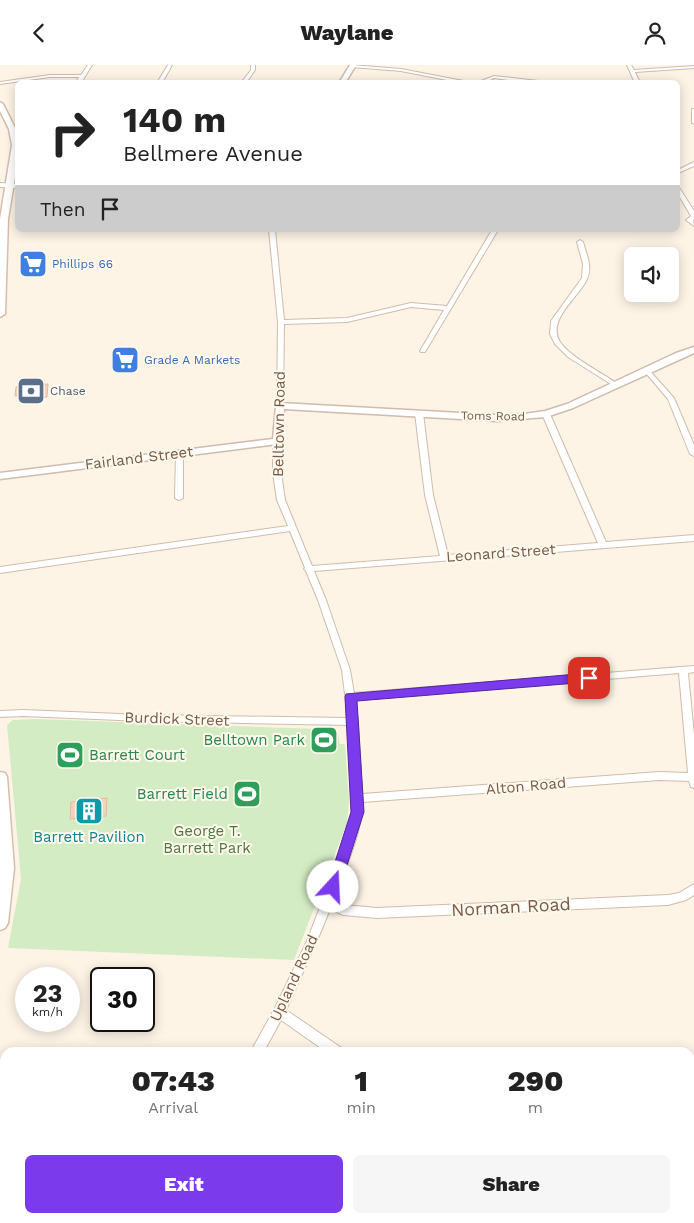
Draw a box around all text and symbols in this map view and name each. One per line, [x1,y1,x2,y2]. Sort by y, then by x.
icon: back [25,19,53,47]
icon: person [641,19,669,47]
text: Waylane [300,20,394,45]
text: 140 m [123,99,226,141]
icon: right [40,100,105,165]
text: Bellmere Avenue [123,141,303,166]
icon: arrive [96,195,124,223]
text: Then [40,198,86,221]
map controls [624,247,679,302]
button: sound [624,247,679,302]
supermarket icon: Phillips 66 [18,249,48,279]
place label: Phillips 66 [52,257,113,271]
supermarket icon: Grade A Markets [110,345,140,375]
place label: Grade A Markets [144,353,240,367]
street label: Belltown Road [269,371,289,477]
bank icon: Chase [16,376,46,406]
place label: Chase [50,384,86,398]
street label: Toms Road [461,408,525,424]
street label: Fairland Street [84,442,195,474]
street label: Leonard Street [446,540,557,566]
pin [568,657,610,699]
icon: arrive [575,664,603,692]
street label: Burdick Street [124,708,231,730]
sports icon: Belltown Park [309,725,339,755]
place label: Belltown Park [203,731,305,749]
sports icon: Barrett Court [55,740,85,770]
place label: Barrett Court [89,746,186,764]
street label: Alton Road [485,774,567,798]
sports icon: Barrett Field [232,779,262,809]
place label: Barrett Field [137,785,228,803]
building icon: Barrett Pavilion [74,796,104,826]
park label: George T. Barrett Park [163,822,251,857]
place label: Barrett Pavilion [33,828,145,846]
position arrow [306,860,358,912]
street label: Norman Road [451,893,571,920]
street label: Upland Road [266,932,322,1024]
speed limit sign: 30 [90,967,155,1032]
text: 23 [33,979,62,1008]
text: km/h [32,1005,63,1019]
text: 07:43 [132,1063,215,1098]
text: 1 [355,1063,368,1098]
text: 290 [507,1063,563,1098]
text: Arrival [148,1098,198,1117]
text: min [347,1098,376,1117]
text: m [528,1098,543,1117]
button: Exit [25,1155,343,1213]
button: Share [353,1155,670,1213]

